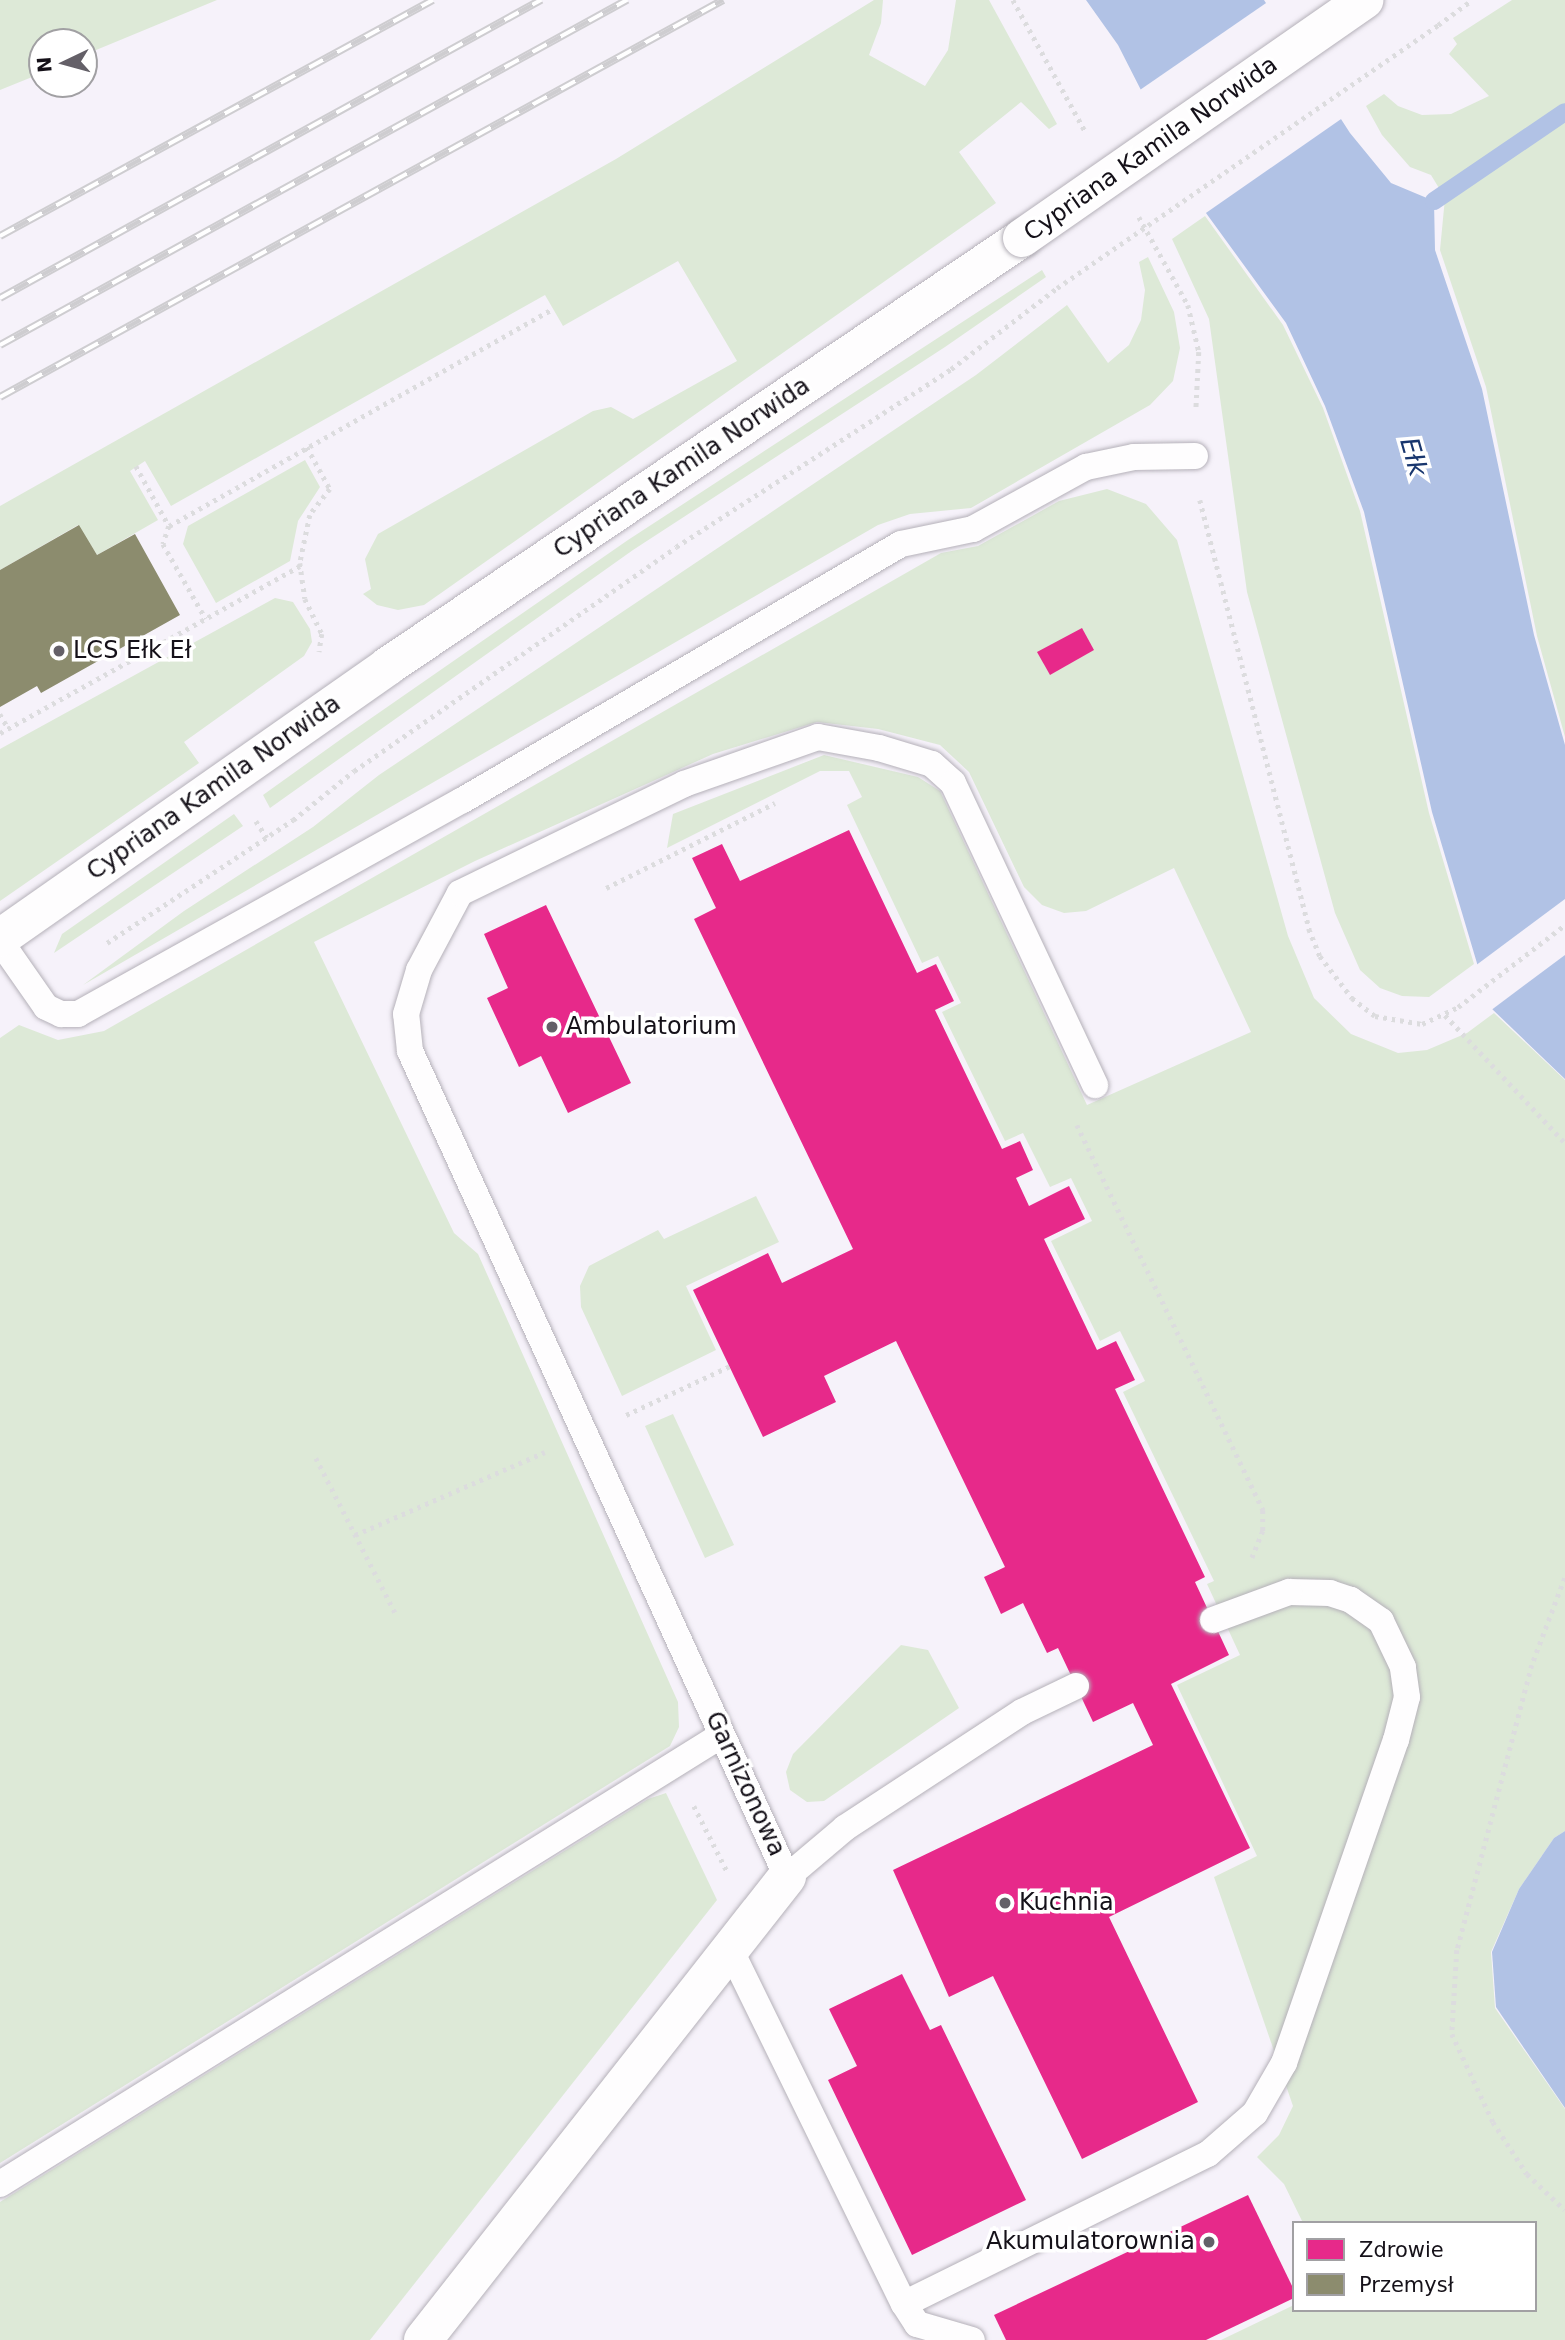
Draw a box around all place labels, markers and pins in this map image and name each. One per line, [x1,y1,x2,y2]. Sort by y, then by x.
place label: LCS Ełk Eł [73,637,191,665]
marker: LCS Ełk Eł [51,643,67,659]
place label: Ambulatorium [566,1013,737,1041]
marker: Ambulatorium [544,1019,560,1035]
place label: Kuchnia [1019,1889,1114,1917]
marker: Kuchnia [997,1895,1013,1911]
place label: Akumulatorownia [986,2228,1195,2256]
marker: Akumulatorownia [1201,2234,1217,2250]

